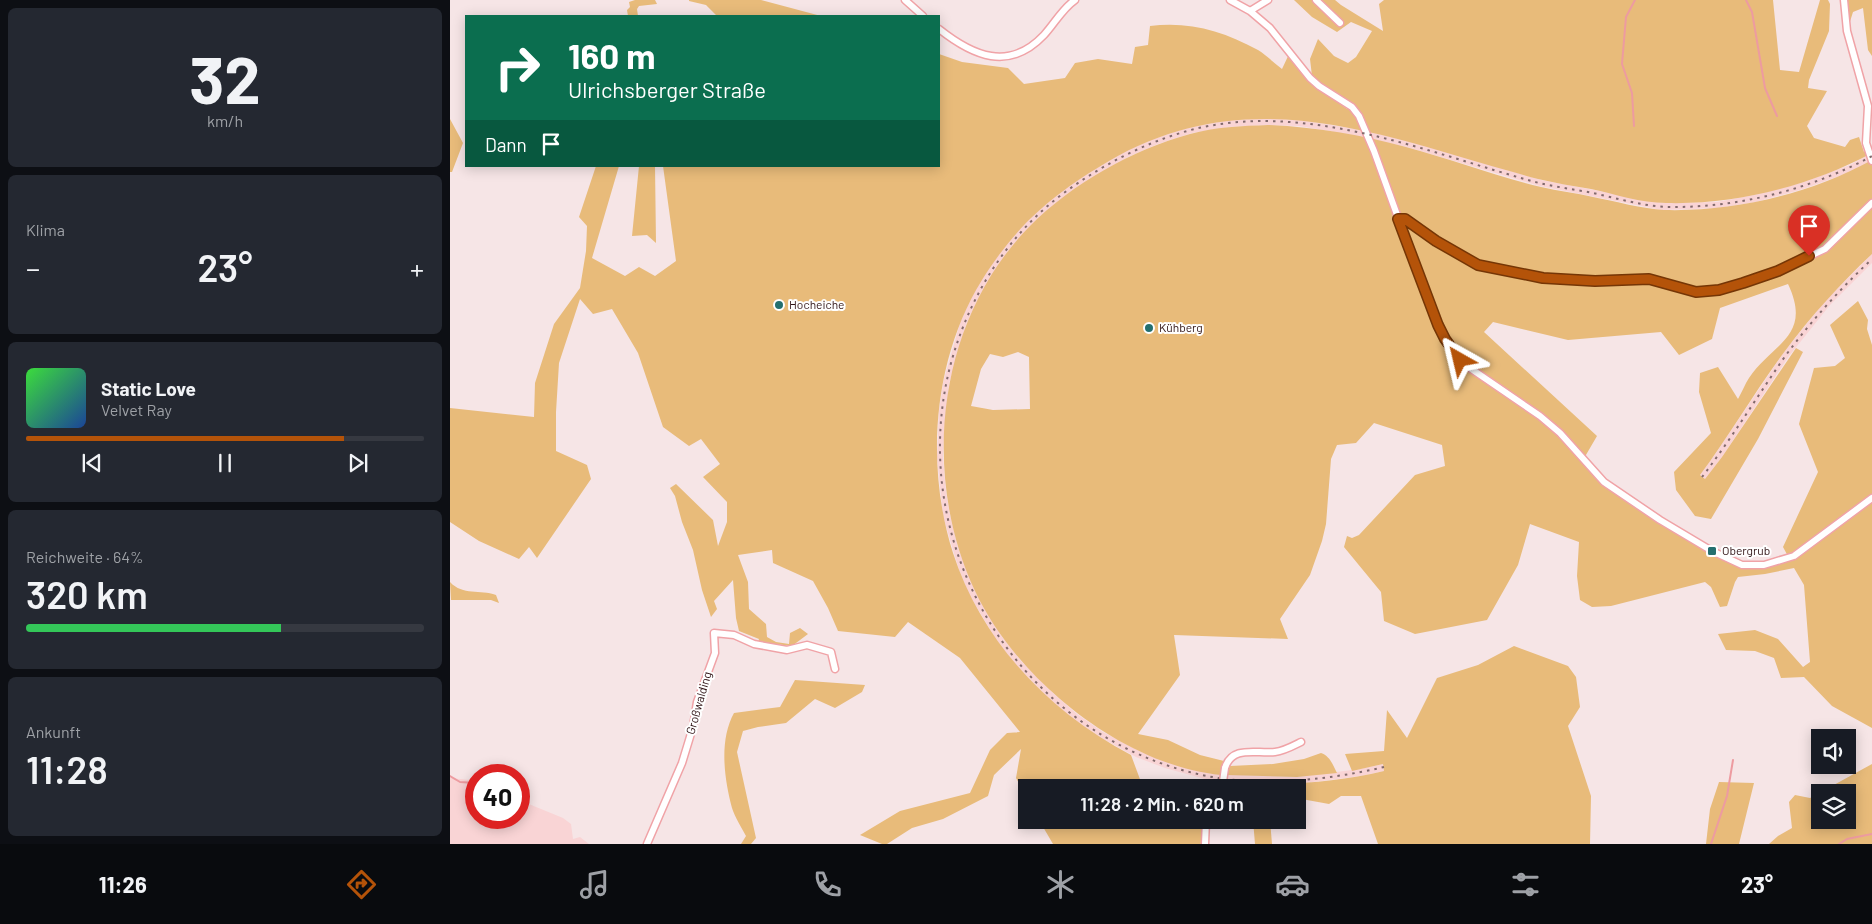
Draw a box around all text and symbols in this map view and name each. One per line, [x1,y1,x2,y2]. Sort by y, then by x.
text: 160 m [568,34,655,76]
icon: right [485,35,550,100]
text: 32 [189,39,261,117]
text: Ulrichsberger Straße [568,76,766,102]
text: km/h [207,111,243,130]
icon: arrive [537,130,565,158]
text: Dann [485,133,527,156]
pin [1788,205,1830,256]
icon: arrive [1795,212,1823,240]
text: Klima [26,220,65,239]
text: 23° [197,244,253,290]
text: − [26,251,40,285]
text: + [410,251,424,285]
place label: Hocheiche [789,297,845,311]
marker: Hocheiche [773,299,785,311]
place label: Kühberg [1159,320,1203,334]
marker: Kühberg [1143,322,1155,334]
position arrow [1433,333,1485,385]
text: Static Love [101,377,196,400]
text: Velvet Ray [101,400,172,419]
icon: previous [78,449,106,477]
icon: pause [211,449,239,477]
icon: next [344,449,372,477]
place label: Obergrub [1722,543,1770,557]
marker: Obergrub [1706,545,1718,557]
text: Reichweite · 64% [26,547,144,566]
text: 320 km [26,571,148,617]
street label: Großwalding [682,670,714,736]
text: Ankunft [26,722,81,741]
map controls [1811,729,1856,829]
button: sound [1811,729,1856,774]
text: 11:28 [26,746,108,792]
speed limit sign: 40 [465,764,530,829]
button: layers [1811,784,1856,829]
text: 11:28 · 2 Min. · 620 m [1080,792,1244,815]
icon: directions [344,867,379,902]
icon: music [577,867,612,902]
icon: phone [810,867,845,902]
icon: climate [1043,867,1078,902]
icon: car [1275,867,1310,902]
icon: filters [1508,867,1543,902]
text: 11:26 [99,871,147,897]
text: 23° [1741,871,1773,897]

